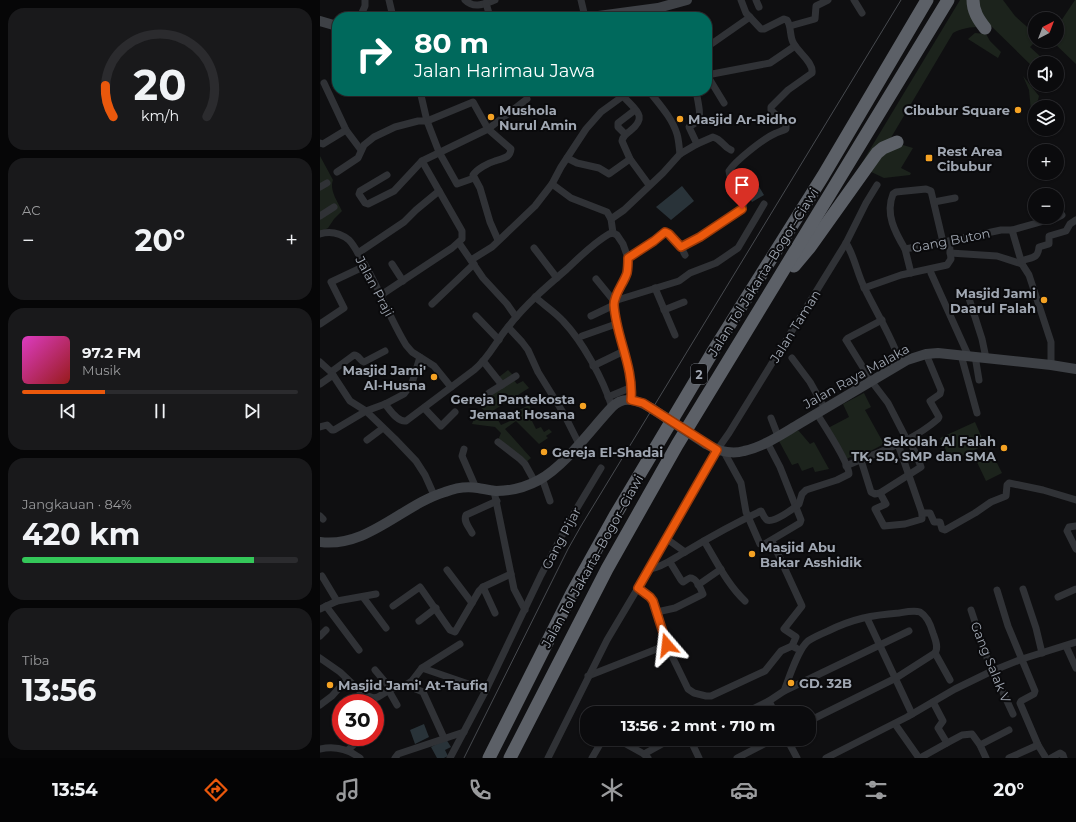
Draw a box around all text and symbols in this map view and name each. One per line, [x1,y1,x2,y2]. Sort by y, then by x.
north arrow [1028,12,1064,48]
map controls [1028,12,1064,224]
text: 80 m [414,26,489,60]
icon: right [348,28,400,80]
button: sound [1028,56,1064,92]
text: 20 [134,60,186,110]
text: Jalan Harimau Jawa [414,60,595,82]
button: layers [1028,100,1064,136]
place label: Mushola Nurul Amin [499,102,577,133]
place label: Cibubur Square [904,102,1010,118]
marker: Cibubur Square [1013,105,1023,115]
text: km/h [141,107,179,125]
place label: Masjid Ar-Ridho [688,111,797,127]
marker: Mushola Nurul Amin [486,112,496,122]
marker: Masjid Ar-Ridho [675,114,685,124]
place label: Rest Area Cibubur [937,143,1002,174]
button: + [1028,144,1064,180]
marker: Rest Area Cibubur [924,153,934,163]
pin [725,168,759,209]
icon: arrive [731,174,753,196]
street label: Jalan Tol Jakarta–Bogor–Ciawi [704,185,822,360]
button: − [1028,188,1064,224]
text: AC [22,202,40,218]
text: 20° [135,222,185,259]
street label: Gang Buton [911,225,991,255]
text: − [22,227,35,254]
text: + [285,227,298,254]
street label: Jalan Praji [352,252,398,319]
place label: Masjid Jami Daarul Falah [950,285,1036,316]
street label: Jalan Taman [766,287,824,366]
marker: Masjid Jami Daarul Falah [1039,295,1049,305]
street label: Jalan Raya Malaka [799,340,912,412]
text: 97.2 FM [82,343,141,362]
text: Musik [82,362,121,378]
place label: Masjid Jami' Al-Husna [342,362,426,393]
road number: 2 [691,364,707,384]
marker: Masjid Jami' Al-Husna [429,372,439,382]
place label: Gereja Pantekosta Jemaat Hosana [450,391,575,422]
icon: previous [57,400,79,422]
icon: pause [149,400,171,422]
icon: next [241,400,263,422]
marker: Gereja Pantekosta Jemaat Hosana [578,401,588,411]
place label: Sekolah Al Falah TK, SD, SMP dan SMA [851,433,997,464]
marker: Sekolah Al Falah TK, SD, SMP dan SMA [999,443,1009,453]
place label: Gereja El-Shadai [552,444,663,460]
marker: Gereja El-Shadai [539,447,549,457]
street label: Jalan Tol Jakarta–Bogor–Ciawi [537,472,646,651]
text: Jangkauan · 84% [22,496,132,512]
street label: Gang Pijar [538,504,584,572]
text: 420 km [22,516,140,553]
place label: Masjid Abu Bakar Asshidik [760,539,862,570]
marker: Masjid Abu Bakar Asshidik [747,549,757,559]
street label: Gang Salak V [967,619,1015,706]
position arrow [646,624,688,666]
text: Tiba [22,652,49,668]
text: 13:56 [22,672,96,709]
place label: GD. 32B [799,675,852,691]
place label: Masjid Jami' At-Taufiq [338,677,488,693]
marker: GD. 32B [786,678,796,688]
marker: Masjid Jami' At-Taufiq [325,680,335,690]
speed limit sign: 30 [332,694,384,746]
text: 13:56 · 2 mnt · 710 m [621,716,775,735]
icon: directions [202,776,230,804]
icon: music [334,776,362,804]
icon: phone [466,776,494,804]
icon: climate [598,776,626,804]
icon: car [730,776,758,804]
icon: filters [862,776,890,804]
text: 13:54 [52,779,98,801]
text: 20° [994,779,1024,801]

